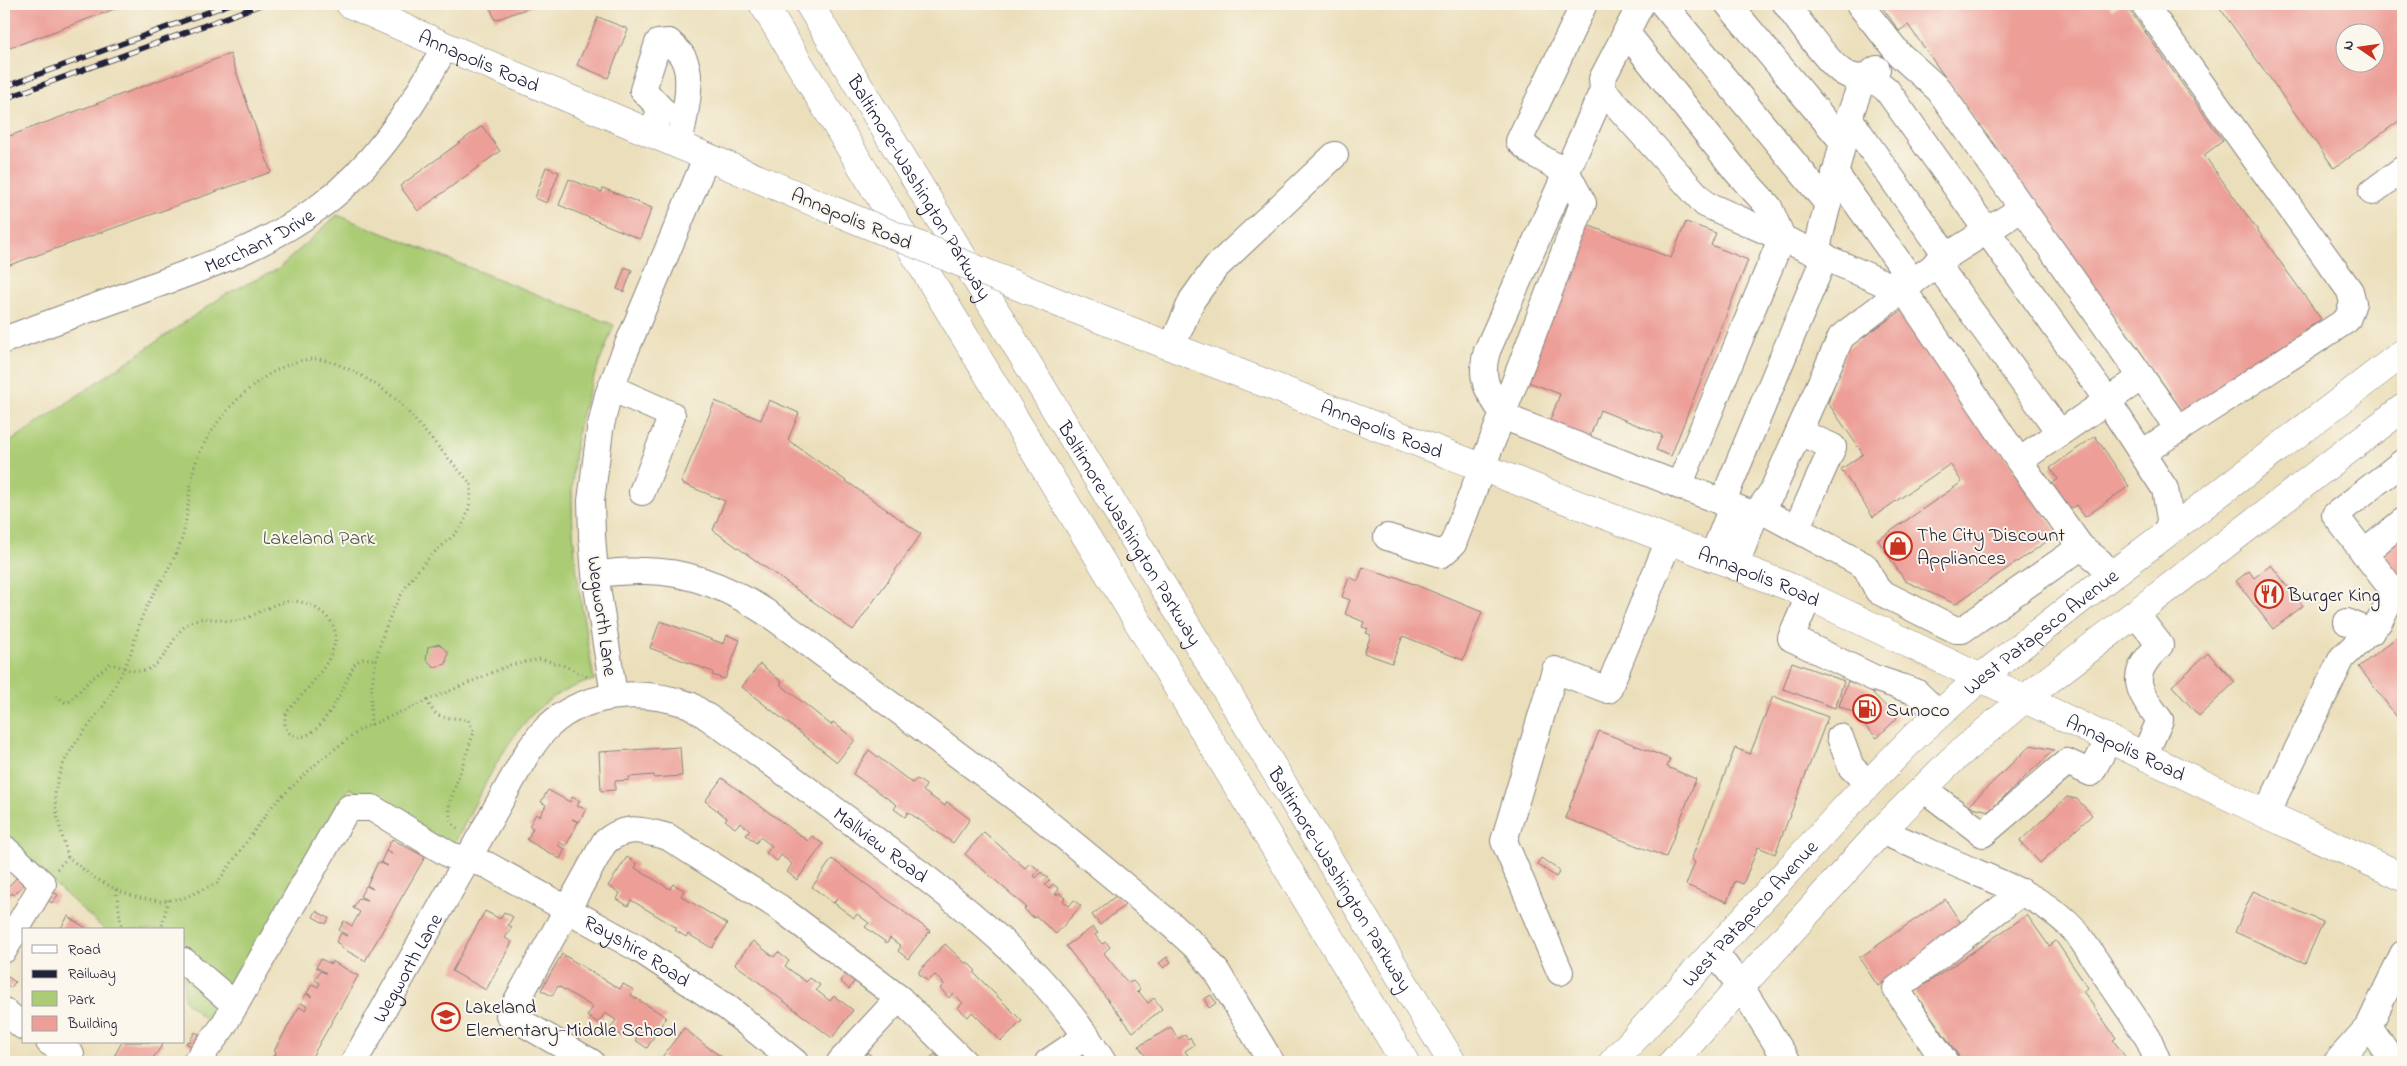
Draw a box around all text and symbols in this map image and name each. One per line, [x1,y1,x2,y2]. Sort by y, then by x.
north arrow [2334,22,2384,72]
street label: Annapolis Road [413,24,543,101]
text: N [2338,38,2360,52]
street label: Baltimore-Washington Parkway [838,69,997,306]
street label: Annapolis Road [786,182,916,259]
street label: Merchant Drive [201,202,321,282]
street label: Annapolis Road [1315,394,1446,468]
street label: Baltimore-Washington Parkway [1048,415,1208,652]
place label: The City Discount Appliances [1917,522,2065,574]
park label: Lakeland Park [263,525,375,554]
shop icon: The City Discount Appliances [1883,531,1913,561]
street label: Annapolis Road [1693,541,1824,616]
street label: Wegworth Lane [577,554,623,679]
street label: West Patapsco Avenue [1958,563,2126,703]
restaurant icon: Burger King [2254,579,2284,609]
place label: Burger King [2287,582,2380,612]
fuel station icon: Sunoco [1852,694,1882,724]
place label: Sunoco [1886,697,1950,726]
street label: Annapolis Road [2060,709,2189,790]
street label: Baltimore-Washington Parkway [1259,762,1418,998]
street label: Mallview Road [826,801,933,891]
street label: West Patapsco Avenue [1676,835,1826,995]
street label: Wegworth Lane [367,909,451,1029]
street label: Rayshire Road [577,909,695,996]
legend [22,928,185,1044]
text: Road [68,939,101,961]
text: Railway [68,963,116,986]
text: Park [68,989,96,1011]
place label: Lakeland Elementary-Middle School [465,994,676,1046]
school or university icon: Lakeland Elementary-Middle School [431,1002,461,1032]
text: Building [67,1013,117,1036]

